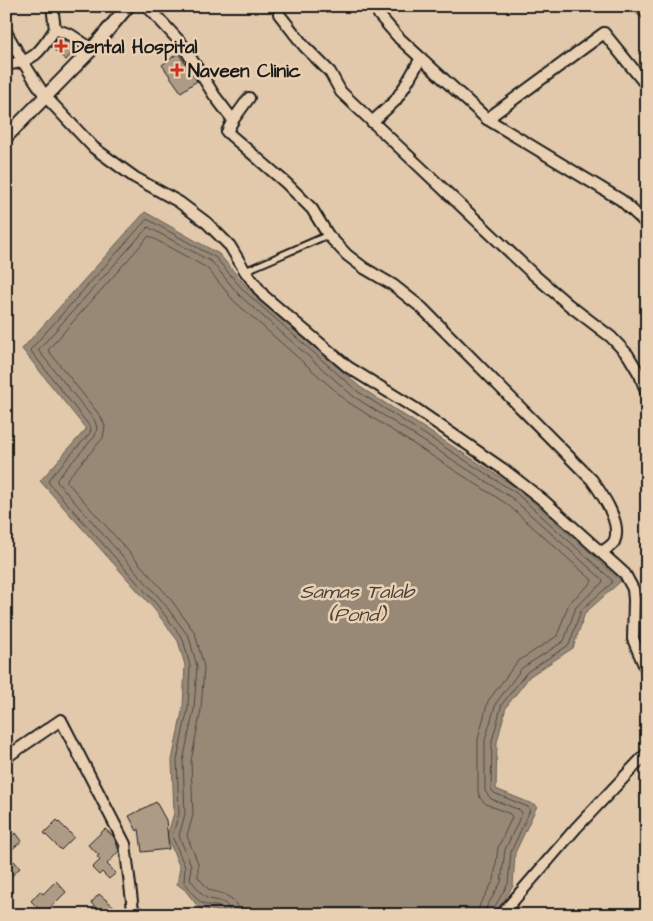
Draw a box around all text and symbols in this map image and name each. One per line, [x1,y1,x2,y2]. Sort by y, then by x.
place label: Dental Hospital [72,34,198,61]
marker: Dental Hospital [54,39,68,53]
place label: Naveen Clinic [188,58,301,85]
marker: Naveen Clinic [170,63,184,77]
water label: Samas Talab (Pond) [300,578,416,629]

